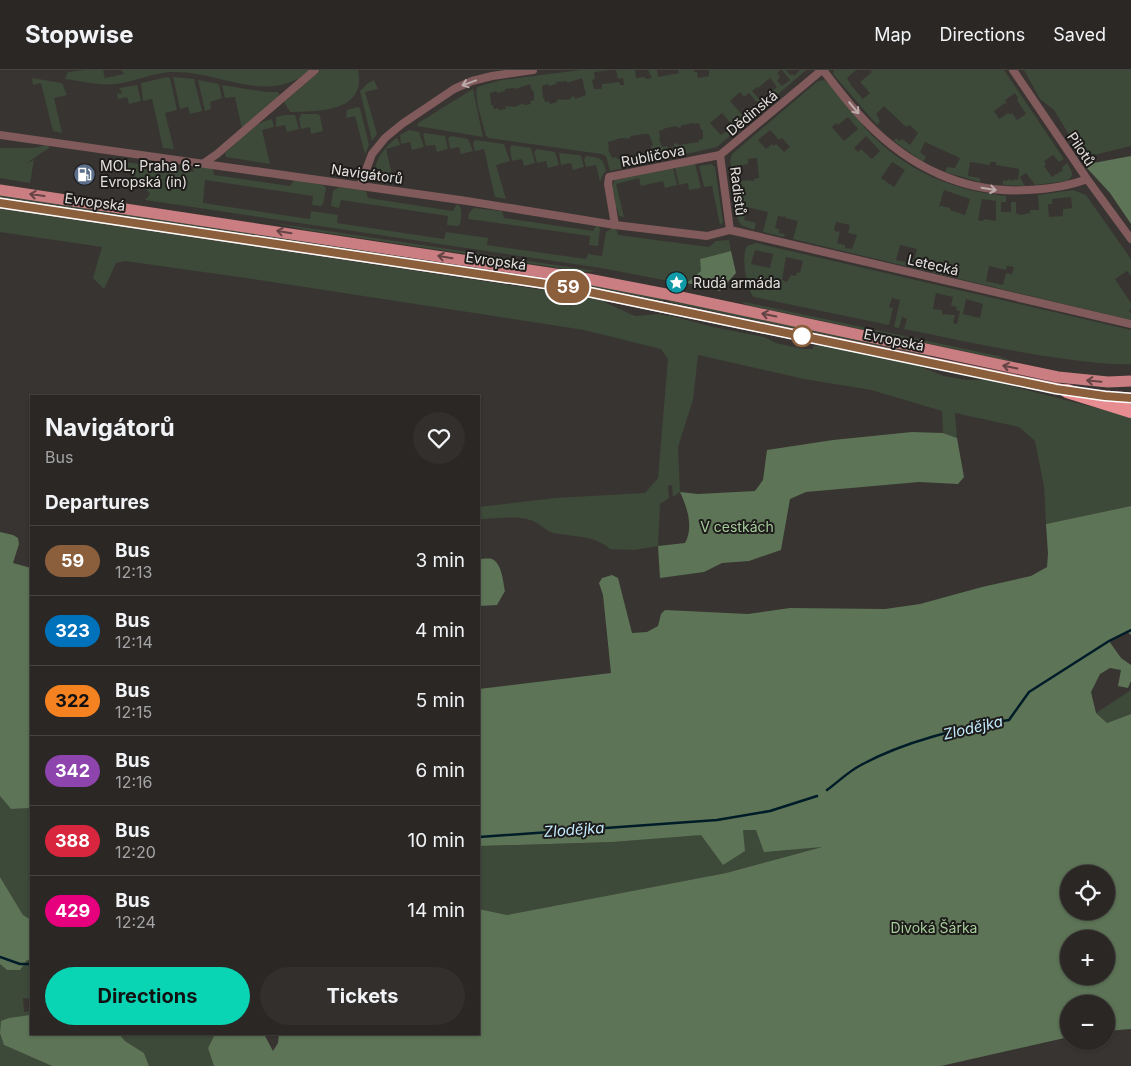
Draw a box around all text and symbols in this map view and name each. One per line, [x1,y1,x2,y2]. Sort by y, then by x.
text: Stopwise [25,20,133,49]
text: Map [874,24,912,45]
text: Directions [940,24,1025,45]
text: Saved [1053,24,1106,45]
one-way arrow [461,79,477,88]
street label: Dědinská [723,86,781,139]
one-way arrow [848,101,859,114]
street label: Pilotů [1064,129,1099,169]
street label: Rubličova [620,141,686,170]
place label: MOL, Praha 6 - Evropská (in) [100,157,200,190]
street label: Navigátorů [330,160,404,187]
fuel station icon: MOL, Praha 6 - Evropská (in) [72,162,96,186]
street label: Radistů [727,166,750,216]
one-way arrow [981,185,997,195]
street label: Evropská [64,189,127,214]
one-way arrow [30,190,46,200]
one-way arrow [277,227,293,237]
street label: Evropská [465,248,528,273]
street label: Letecká [906,250,960,279]
one-way arrow [438,251,454,261]
line badge: 59 [546,271,590,303]
place icon: Rudá armáda [665,271,689,295]
place label: Rudá armáda [693,274,781,291]
text: 59 [556,276,580,297]
one-way arrow [762,310,778,320]
unlabelled marker [791,325,813,347]
street label: Evropská [862,325,926,354]
one-way arrow [1002,362,1018,371]
one-way arrow [1087,376,1103,386]
button: heart [413,412,465,464]
text: Navigátorů [45,413,175,442]
text: Bus [45,447,73,467]
text: Departures [45,491,149,514]
park label: V cestkách [700,518,774,535]
text: Bus [115,539,150,562]
text: 3 min [415,549,465,572]
text: 59 [61,550,84,571]
text: 12:13 [115,562,152,582]
text: Bus [115,609,150,632]
text: 4 min [415,619,465,642]
text: 323 [55,620,90,641]
text: 12:14 [115,632,153,652]
text: Bus [115,679,150,702]
text: 5 min [416,689,465,712]
text: 322 [55,690,90,711]
text: 12:15 [115,702,152,722]
water label: Zlodějka [941,711,1005,744]
text: Bus [115,749,150,772]
text: 6 min [415,759,465,782]
text: 342 [55,760,90,781]
text: 12:16 [115,772,152,792]
water label: Zlodějka [543,818,605,841]
text: Bus [115,819,150,842]
text: 10 min [407,829,465,852]
text: 388 [55,830,90,851]
text: 12:20 [115,842,156,862]
map controls [1060,865,1115,1050]
button: locate [1060,865,1115,920]
text: Bus [115,889,150,912]
text: 14 min [407,899,465,922]
text: 429 [55,900,90,921]
text: 12:24 [115,912,156,932]
park label: Divoká Šárka [891,919,977,936]
button: + [1060,930,1115,985]
button: Directions [45,967,250,1025]
button: Tickets [260,967,465,1025]
button: − [1060,995,1115,1050]

